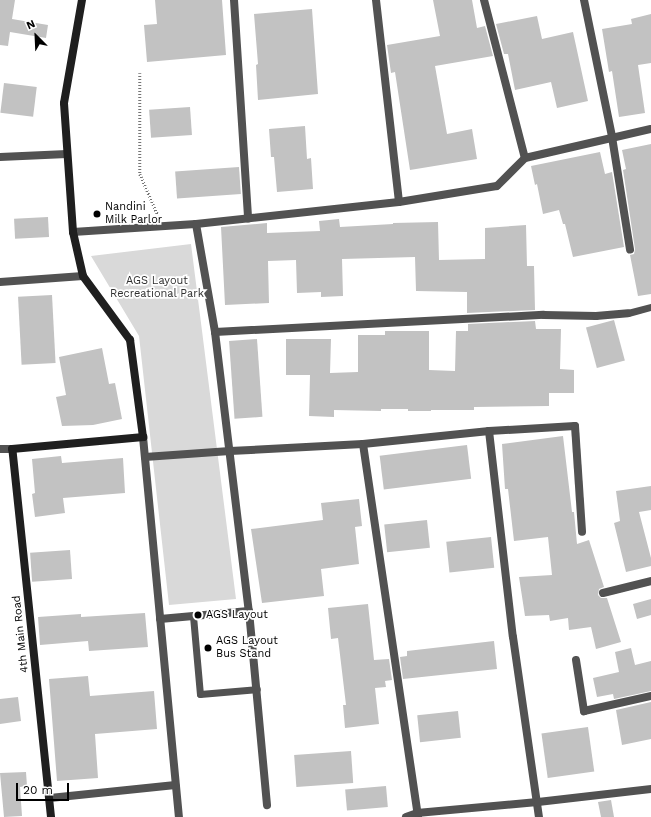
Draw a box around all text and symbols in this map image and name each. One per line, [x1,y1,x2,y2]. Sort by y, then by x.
north arrow [16,16,56,56]
text: N [25,17,37,32]
place label: Nandini Milk Parlor [105,201,163,227]
marker: Nandini Milk Parlor [92,209,102,219]
park label: AGS Layout Recreational Park [110,275,204,301]
street label: 4th Main Road [10,595,32,673]
place label: AGS Layout [206,608,268,622]
marker: AGS Layout [193,610,203,620]
place label: AGS Layout Bus Stand [216,635,278,661]
marker: AGS Layout Bus Stand [203,643,213,653]
scale bar [18,775,71,801]
text: 20 m [23,783,53,797]

